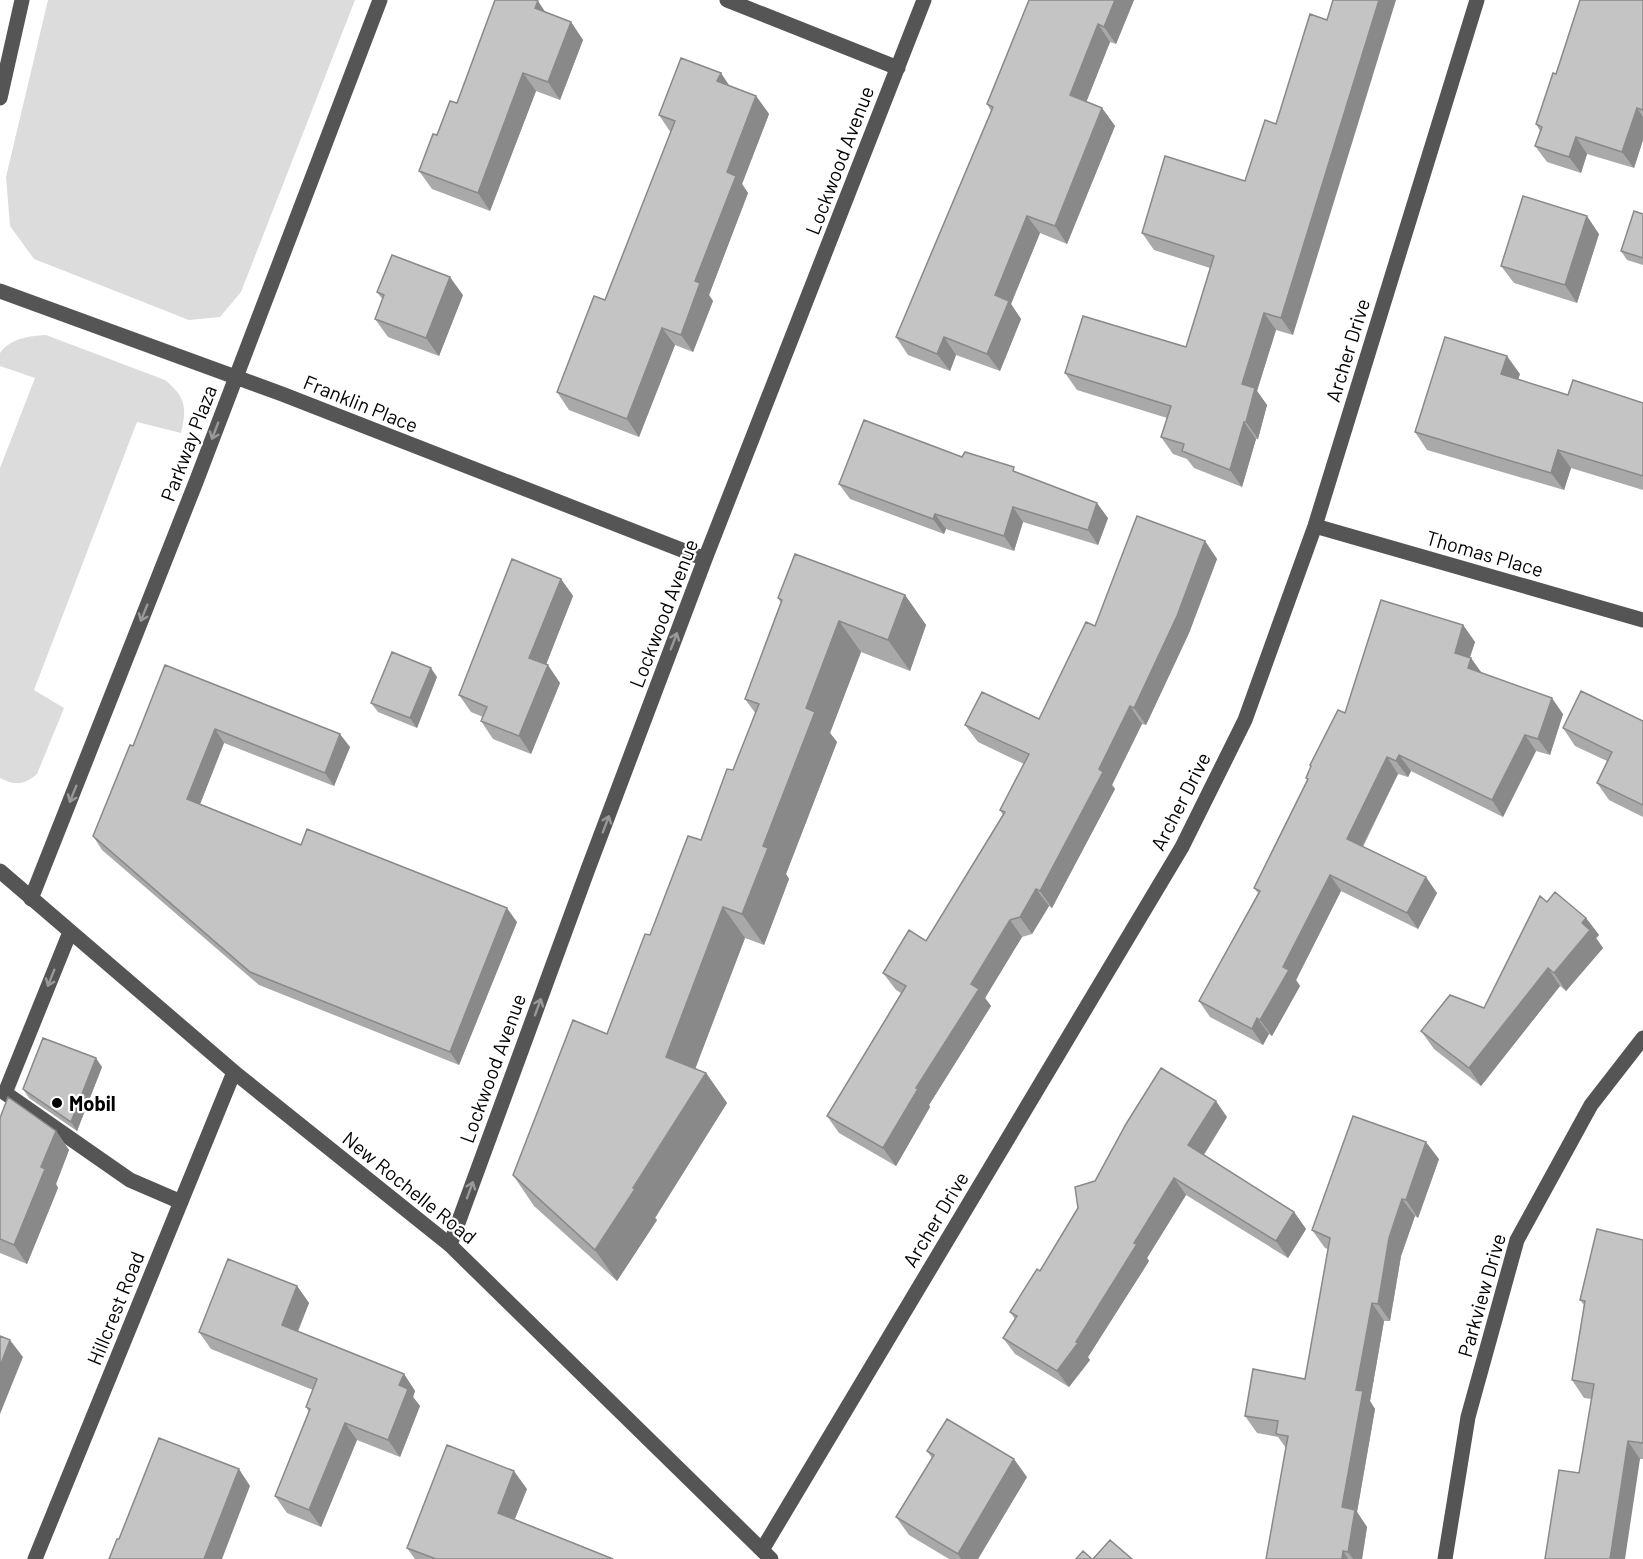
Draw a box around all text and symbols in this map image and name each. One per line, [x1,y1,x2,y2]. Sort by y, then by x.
street label: Lockwood Avenue [800,82,878,238]
street label: Archer Drive [1320,295,1374,405]
street label: Franklin Place [300,369,422,437]
street label: Parkway Plaza [155,381,221,505]
one-way arrow [209,422,220,440]
street label: Thomas Place [1424,525,1546,581]
street label: Lockwood Avenue [624,535,702,691]
one-way arrow [138,603,149,622]
one-way arrow [670,633,681,651]
street label: Archer Drive [1145,748,1215,854]
one-way arrow [67,785,78,803]
one-way arrow [601,815,612,834]
one-way arrow [45,968,56,987]
street label: Lockwood Avenue [454,990,530,1146]
one-way arrow [533,998,544,1017]
place label: Mobil [69,1091,116,1115]
marker: Mobil [50,1096,64,1110]
street label: New Rochelle Road [338,1126,482,1248]
street label: Archer Drive [897,1167,973,1271]
one-way arrow [466,1181,477,1199]
street label: Parkview Drive [1452,1231,1510,1359]
street label: Hillcrest Road [81,1248,149,1368]

